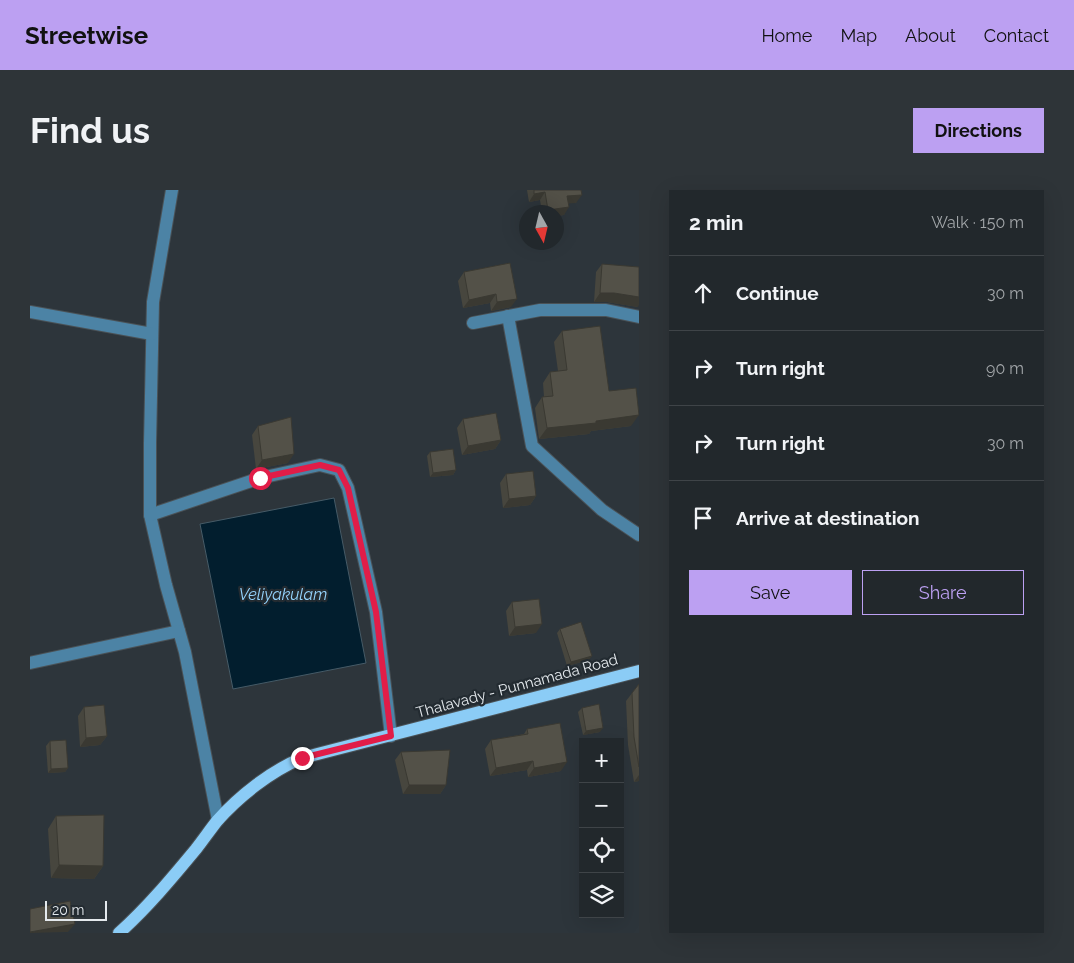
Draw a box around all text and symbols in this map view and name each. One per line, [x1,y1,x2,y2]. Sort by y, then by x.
text: Streetwise [25,21,148,50]
text: Home [761,25,812,46]
text: Map [840,25,877,46]
text: About [905,25,956,46]
text: Contact [984,25,1049,46]
button: Directions [913,108,1044,153]
text: Find us [30,110,150,151]
north arrow [519,205,564,250]
text: 2 min [689,210,743,235]
text: Walk · 150 m [931,213,1024,232]
icon: ahead [689,279,717,307]
text: Continue [736,282,819,304]
text: 30 m [987,284,1024,303]
icon: right [689,354,717,382]
text: Turn right [736,357,825,379]
text: 90 m [986,359,1024,378]
icon: right [689,429,717,457]
text: Turn right [736,432,825,454]
text: 30 m [987,434,1024,453]
route start [249,467,272,490]
icon: arrive [689,504,717,532]
text: Arrive at destination [736,507,920,529]
button: Save [689,570,852,615]
button: Share [862,570,1024,615]
water label: Veliyakulam [239,585,327,604]
street label: Thalavady - Punnamada Road [414,650,620,722]
map controls [579,738,624,918]
button: + [579,738,624,783]
route end [291,747,314,770]
button: − [579,783,624,828]
button: locate [579,828,624,873]
button: layers [579,873,624,918]
scale bar [45,898,108,921]
text: 20 m [52,902,84,918]

